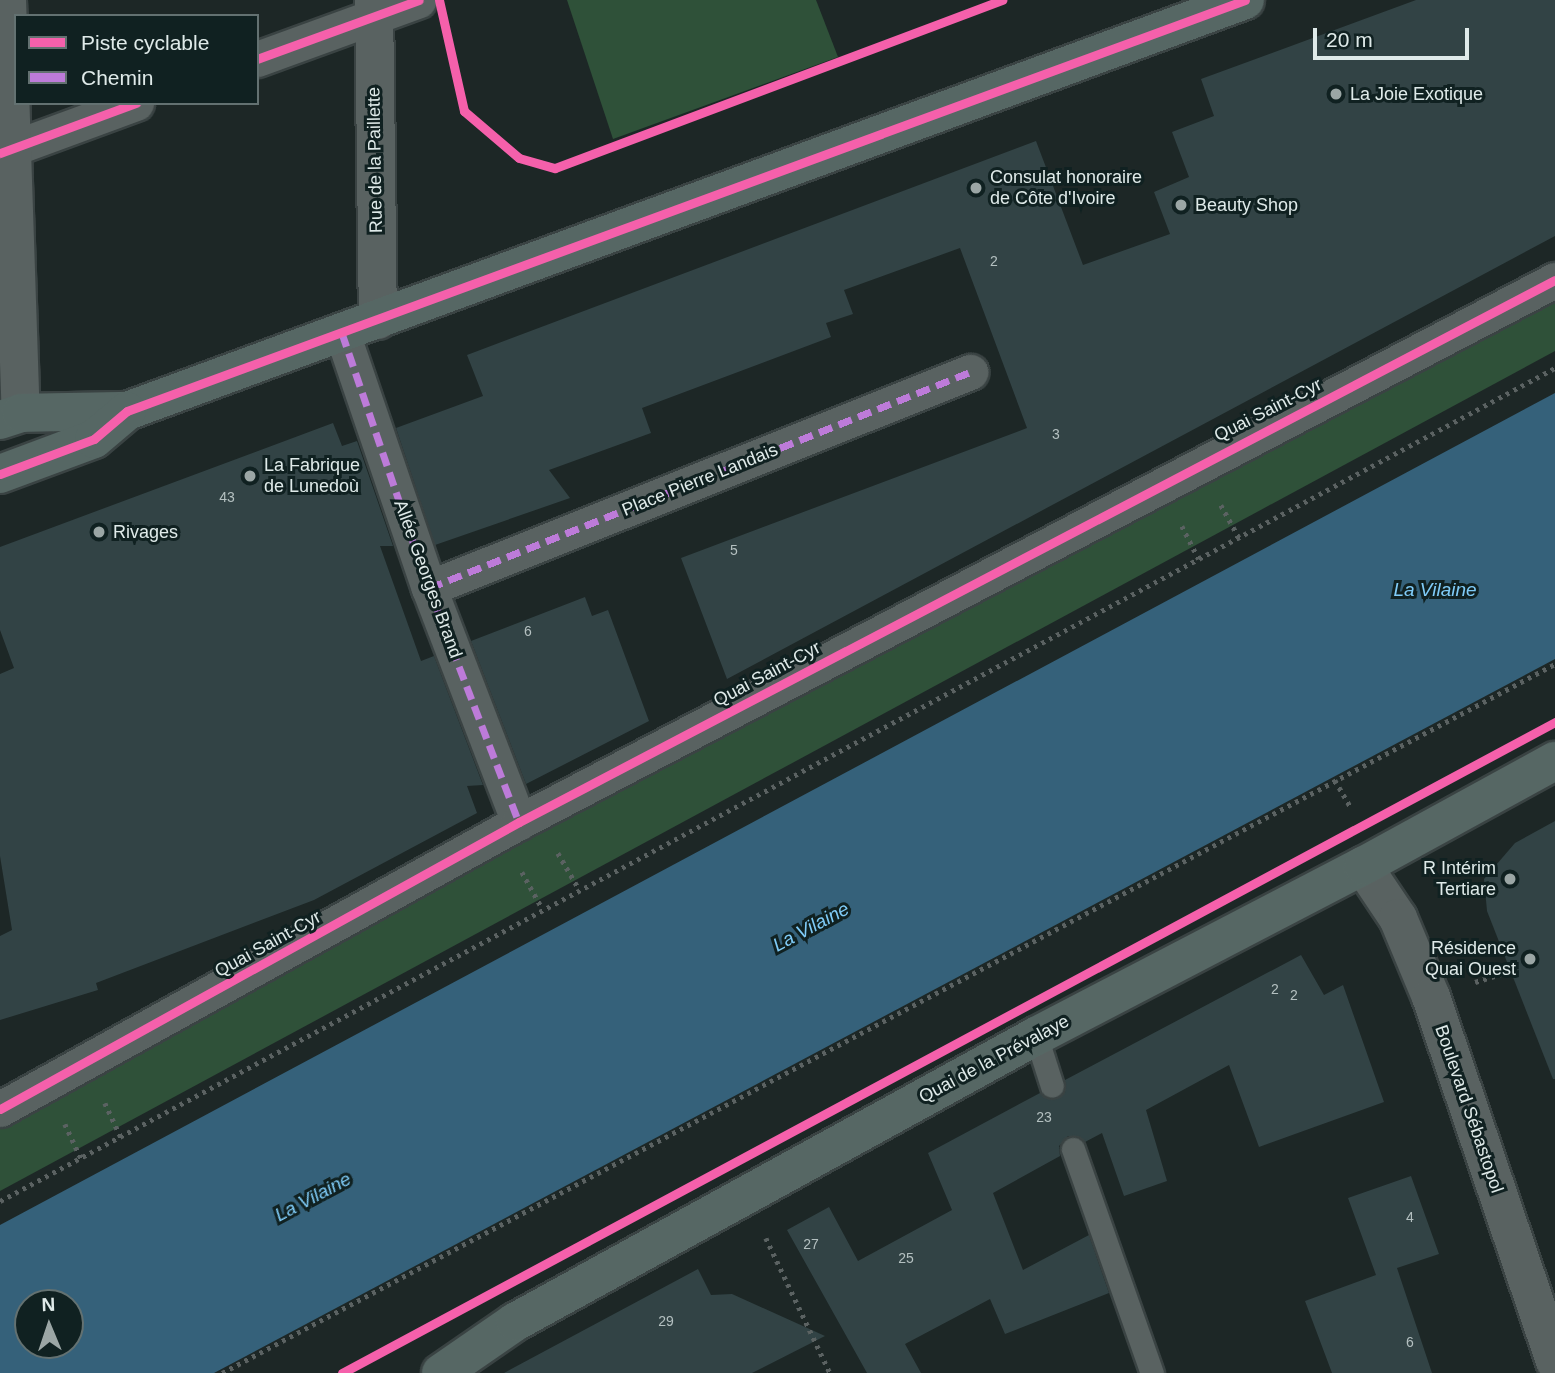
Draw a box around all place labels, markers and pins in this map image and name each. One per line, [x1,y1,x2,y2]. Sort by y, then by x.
place label: La Joie Exotique [1350,83,1483,105]
marker: La Joie Exotique [1328,86,1344,102]
place label: Consulat honoraire de Côte d'Ivoire [990,167,1142,210]
marker: Consulat honoraire de Côte d'Ivoire [968,180,984,196]
place label: Beauty Shop [1195,194,1298,216]
marker: Beauty Shop [1173,197,1189,213]
place label: La Fabrique de Lunedoù [264,455,360,498]
marker: La Fabrique de Lunedoù [242,468,258,484]
place label: Rivages [113,521,178,543]
marker: Rivages [91,524,107,540]
place label: R Intérim Tertiare [1423,858,1496,900]
marker: R Intérim Tertiare [1502,871,1518,887]
place label: Résidence Quai Ouest [1425,938,1516,981]
marker: Résidence Quai Ouest [1522,951,1538,967]

